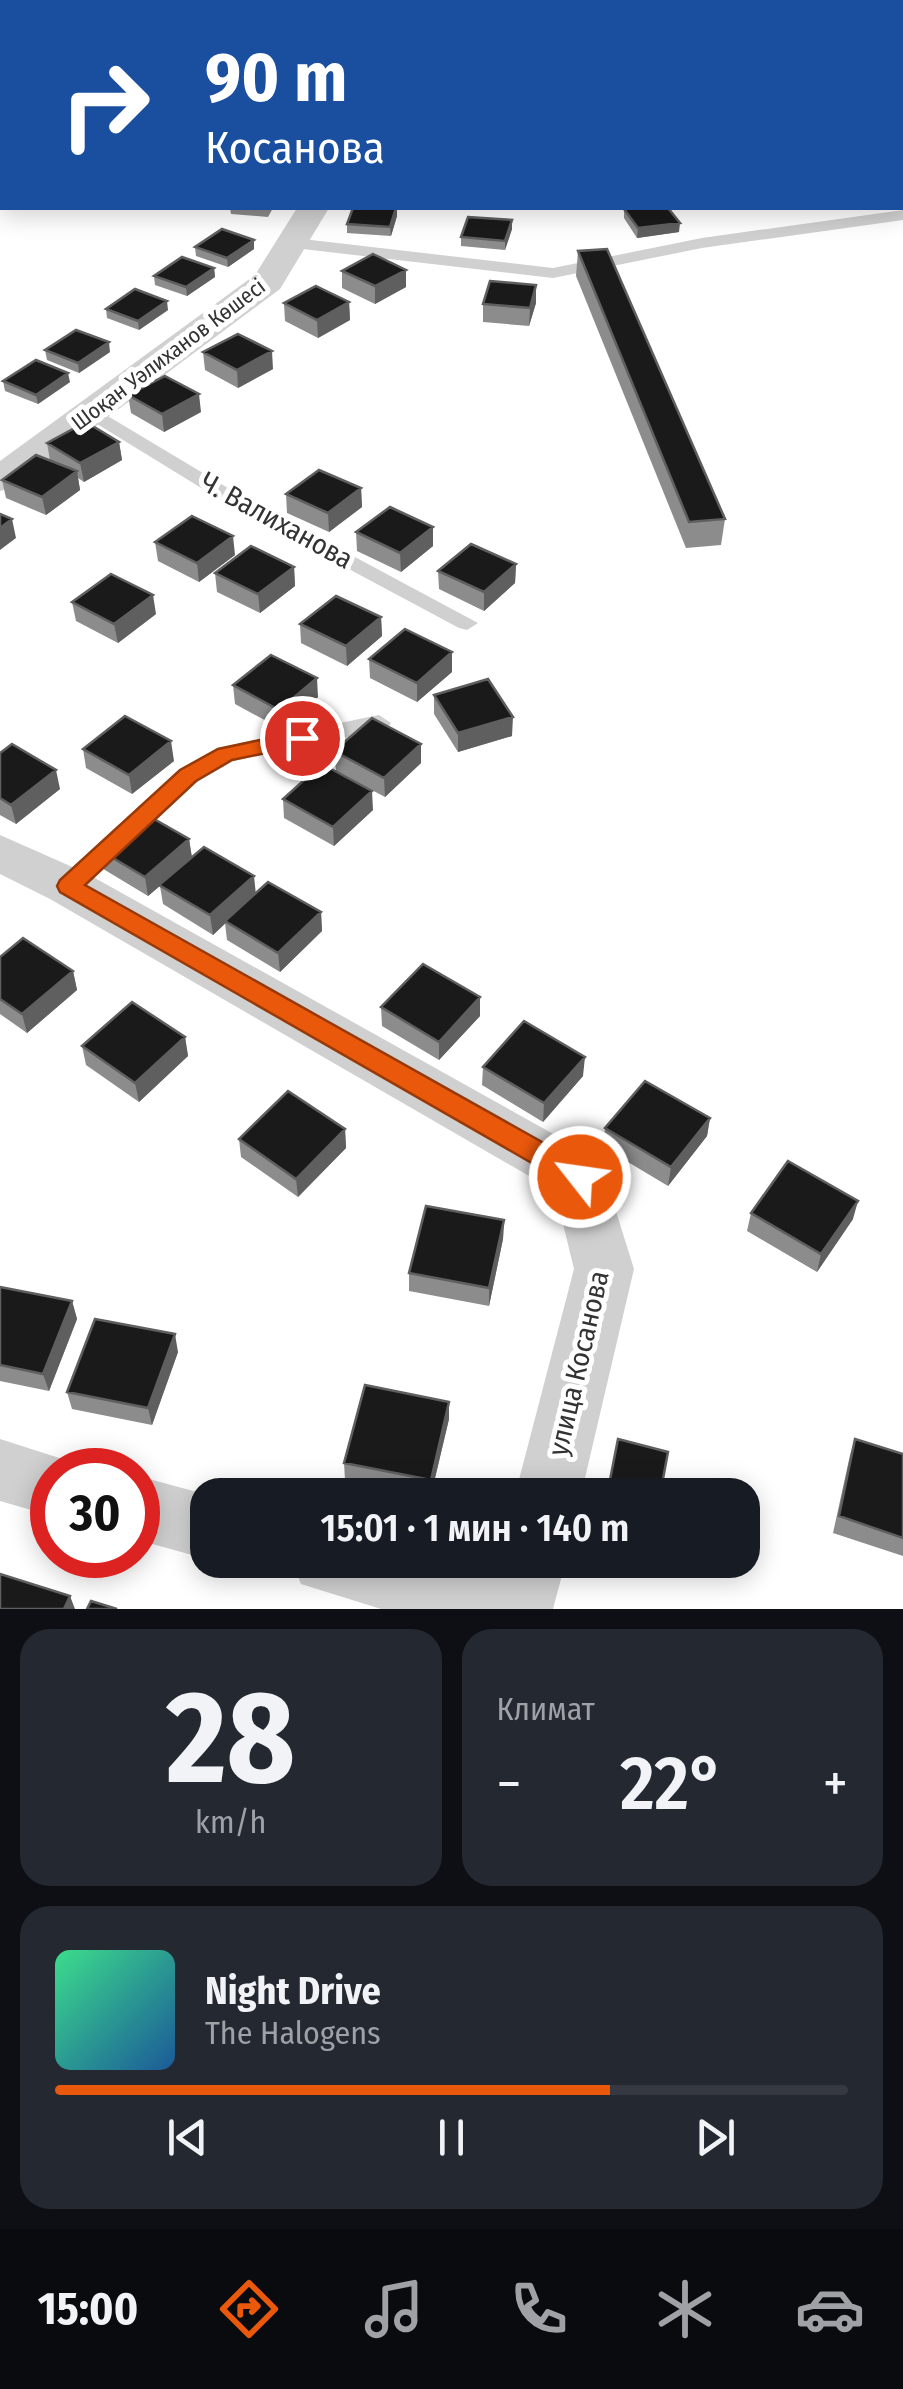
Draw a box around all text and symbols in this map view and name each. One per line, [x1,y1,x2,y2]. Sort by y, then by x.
text: 90 m [205,36,347,120]
icon: right [40,40,170,170]
text: Косанова [205,121,385,175]
street label: Шоқан Уәлиханов Көшесі [66,273,271,436]
street label: Ч. Валиханова [195,465,359,576]
pin [260,696,345,781]
icon: arrive [275,711,330,766]
position arrow [528,1125,632,1229]
street label: улица Косанова [541,1268,616,1459]
speed limit sign: 30 [30,1448,160,1578]
text: 15:01 · 1 мин · 140 m [321,1505,629,1551]
text: 28 [166,1660,295,1816]
text: Климат [497,1690,595,1728]
text: 22° [620,1739,724,1829]
text: − [497,1751,521,1817]
text: + [823,1751,848,1817]
text: km/h [195,1803,266,1841]
text: Night Drive [205,1968,381,2014]
text: The Halogens [205,2014,381,2052]
icon: previous [160,2110,215,2165]
icon: pause [424,2110,479,2165]
icon: next [688,2110,743,2165]
icon: directions [214,2274,284,2344]
icon: music [359,2274,429,2344]
icon: phone [504,2274,574,2344]
icon: climate [650,2274,720,2344]
icon: car [795,2274,865,2344]
text: 15:00 [38,2282,138,2336]

